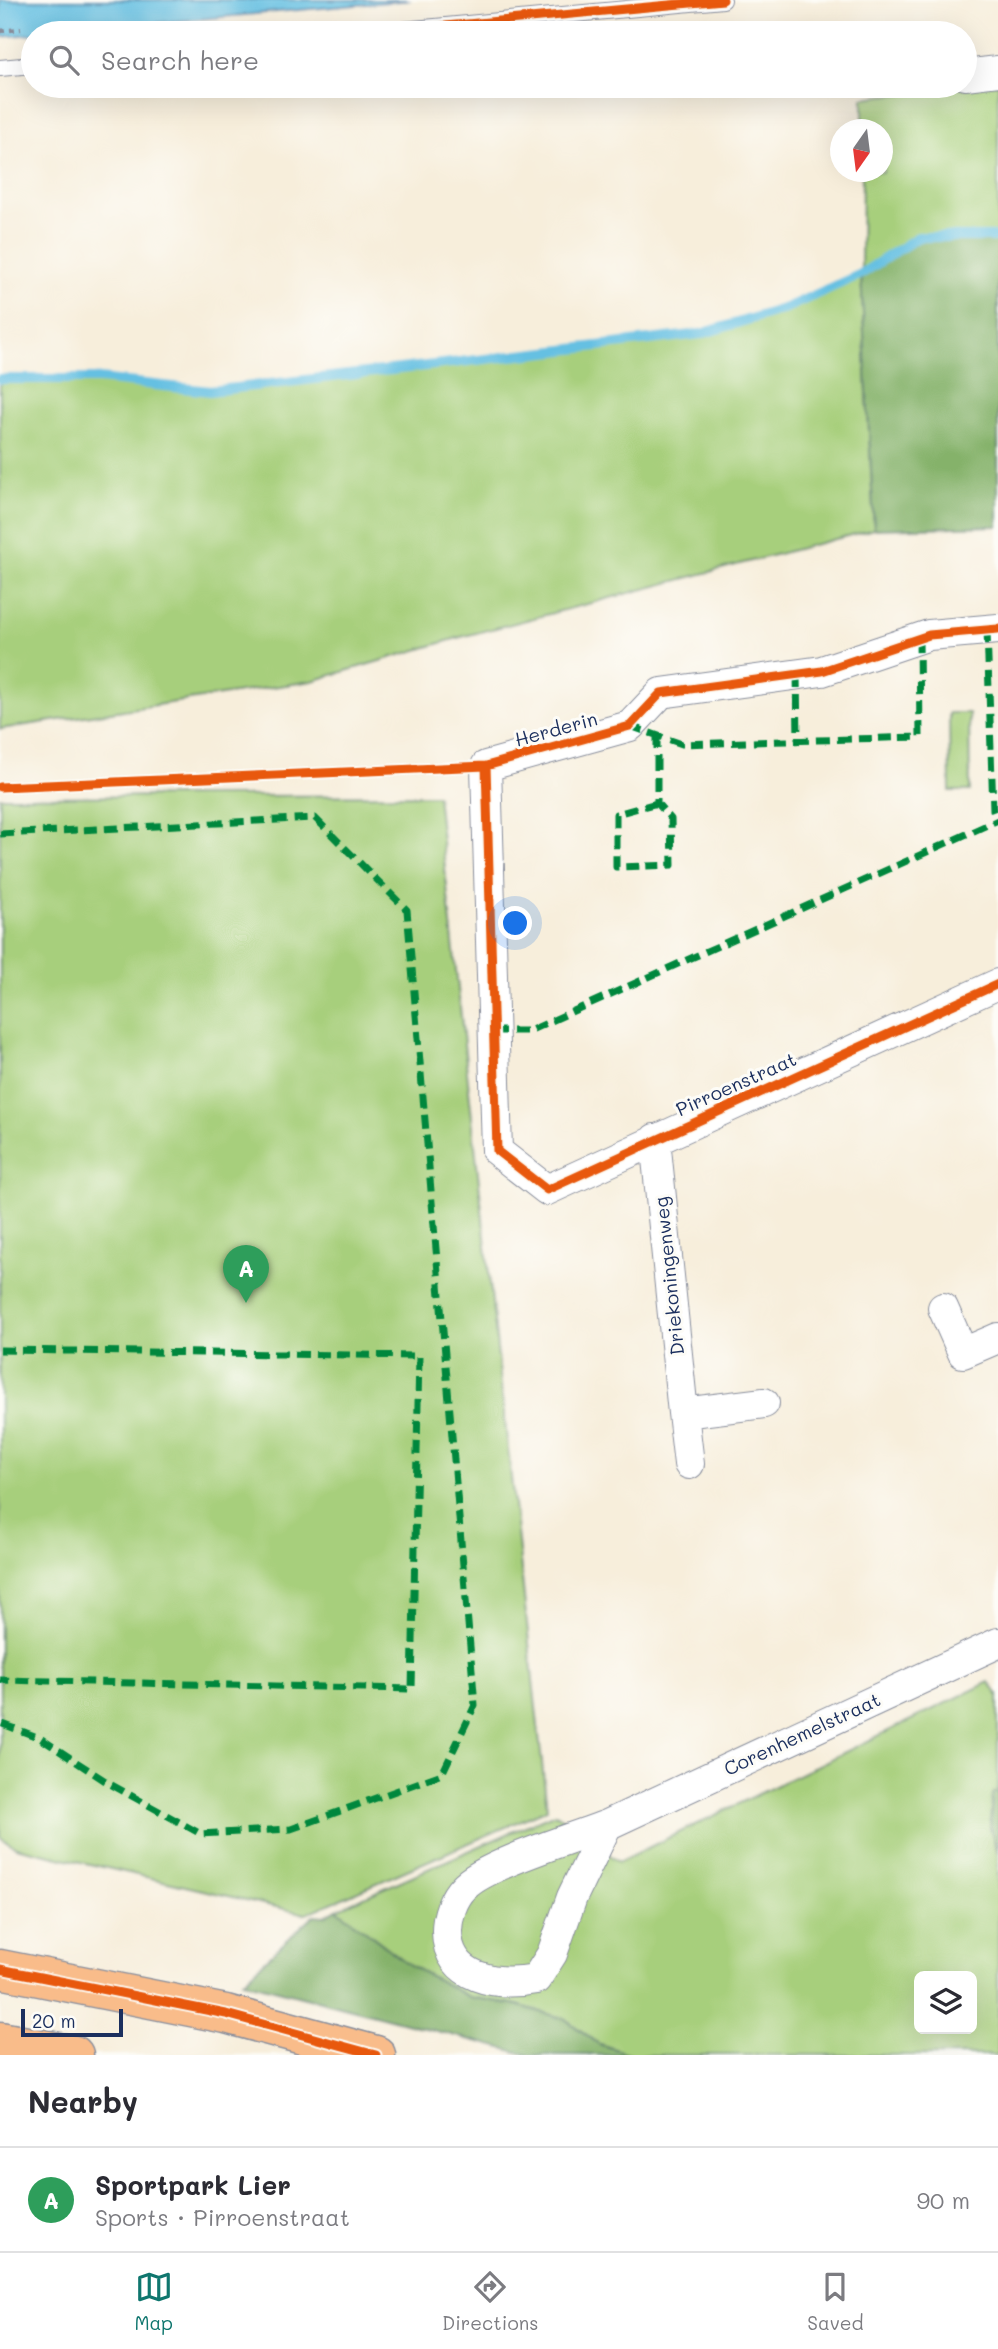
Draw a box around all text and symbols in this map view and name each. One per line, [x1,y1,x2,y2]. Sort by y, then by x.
search box [21,21,977,98]
icon: search [45,41,83,79]
text: Search here [101,43,259,77]
north arrow [830,119,893,182]
street label: Herderin [512,706,600,752]
your location [498,906,532,940]
street label: Pirroenstraat [672,1046,800,1121]
street label: Driekoningenweg [648,1196,689,1357]
pin: A [223,1245,269,1303]
street label: Corenhemelstraat [719,1686,884,1781]
map controls [914,1971,977,2034]
button: layers [914,1971,977,2034]
scale bar [21,2006,122,2038]
text: 20 m [32,2008,76,2033]
text: Nearby [28,2081,138,2121]
text: Sportpark Lier [95,2168,291,2202]
text: A [43,2185,59,2215]
text: 90 m [917,2185,970,2215]
text: Sports · Pirroenstraat [95,2202,350,2232]
tab: Map [134,2268,173,2335]
tab: Directions [442,2268,538,2335]
tab: Saved [807,2268,864,2335]

